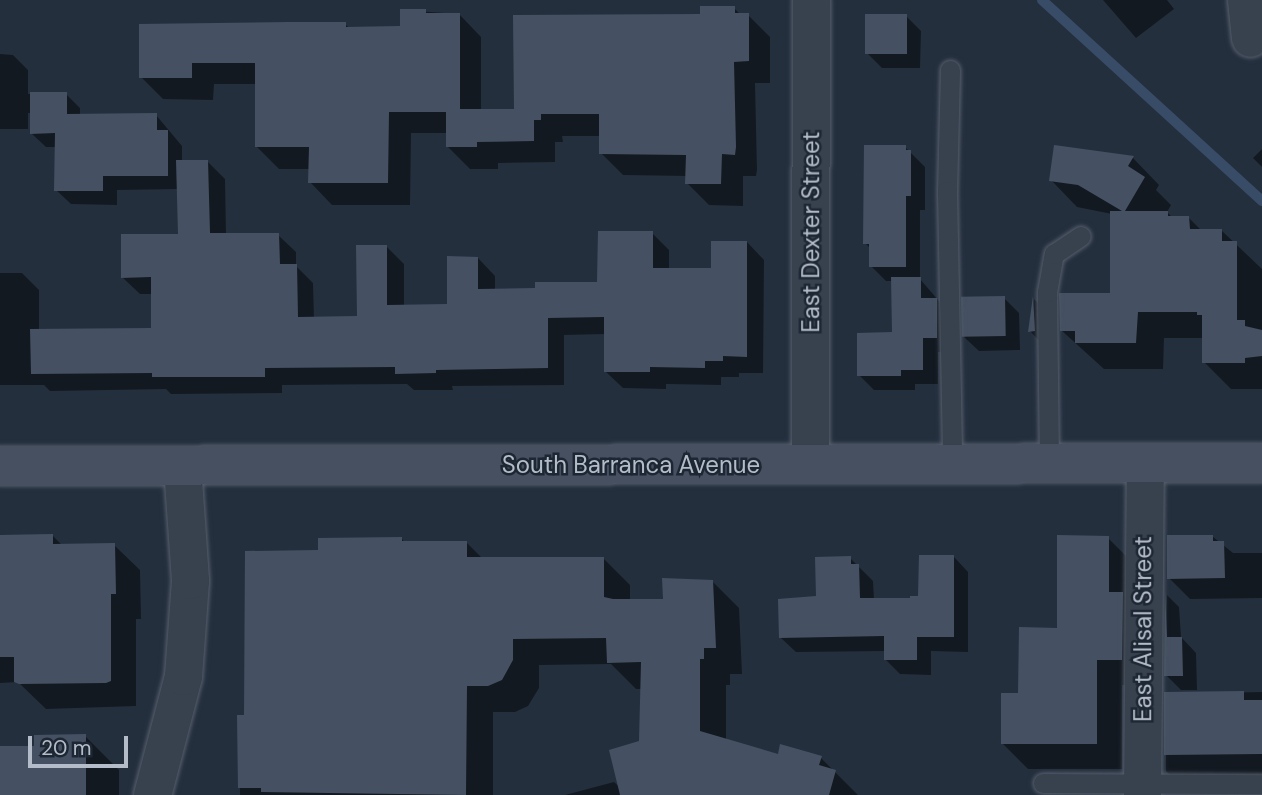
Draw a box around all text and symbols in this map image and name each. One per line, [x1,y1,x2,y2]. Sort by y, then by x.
street label: East Dexter Street [797,131,825,333]
street label: South Barranca Avenue [502,451,760,479]
street label: East Alisal Street [1129,536,1157,722]
scale bar [32,722,131,766]
text: 20 m [41,734,92,762]

